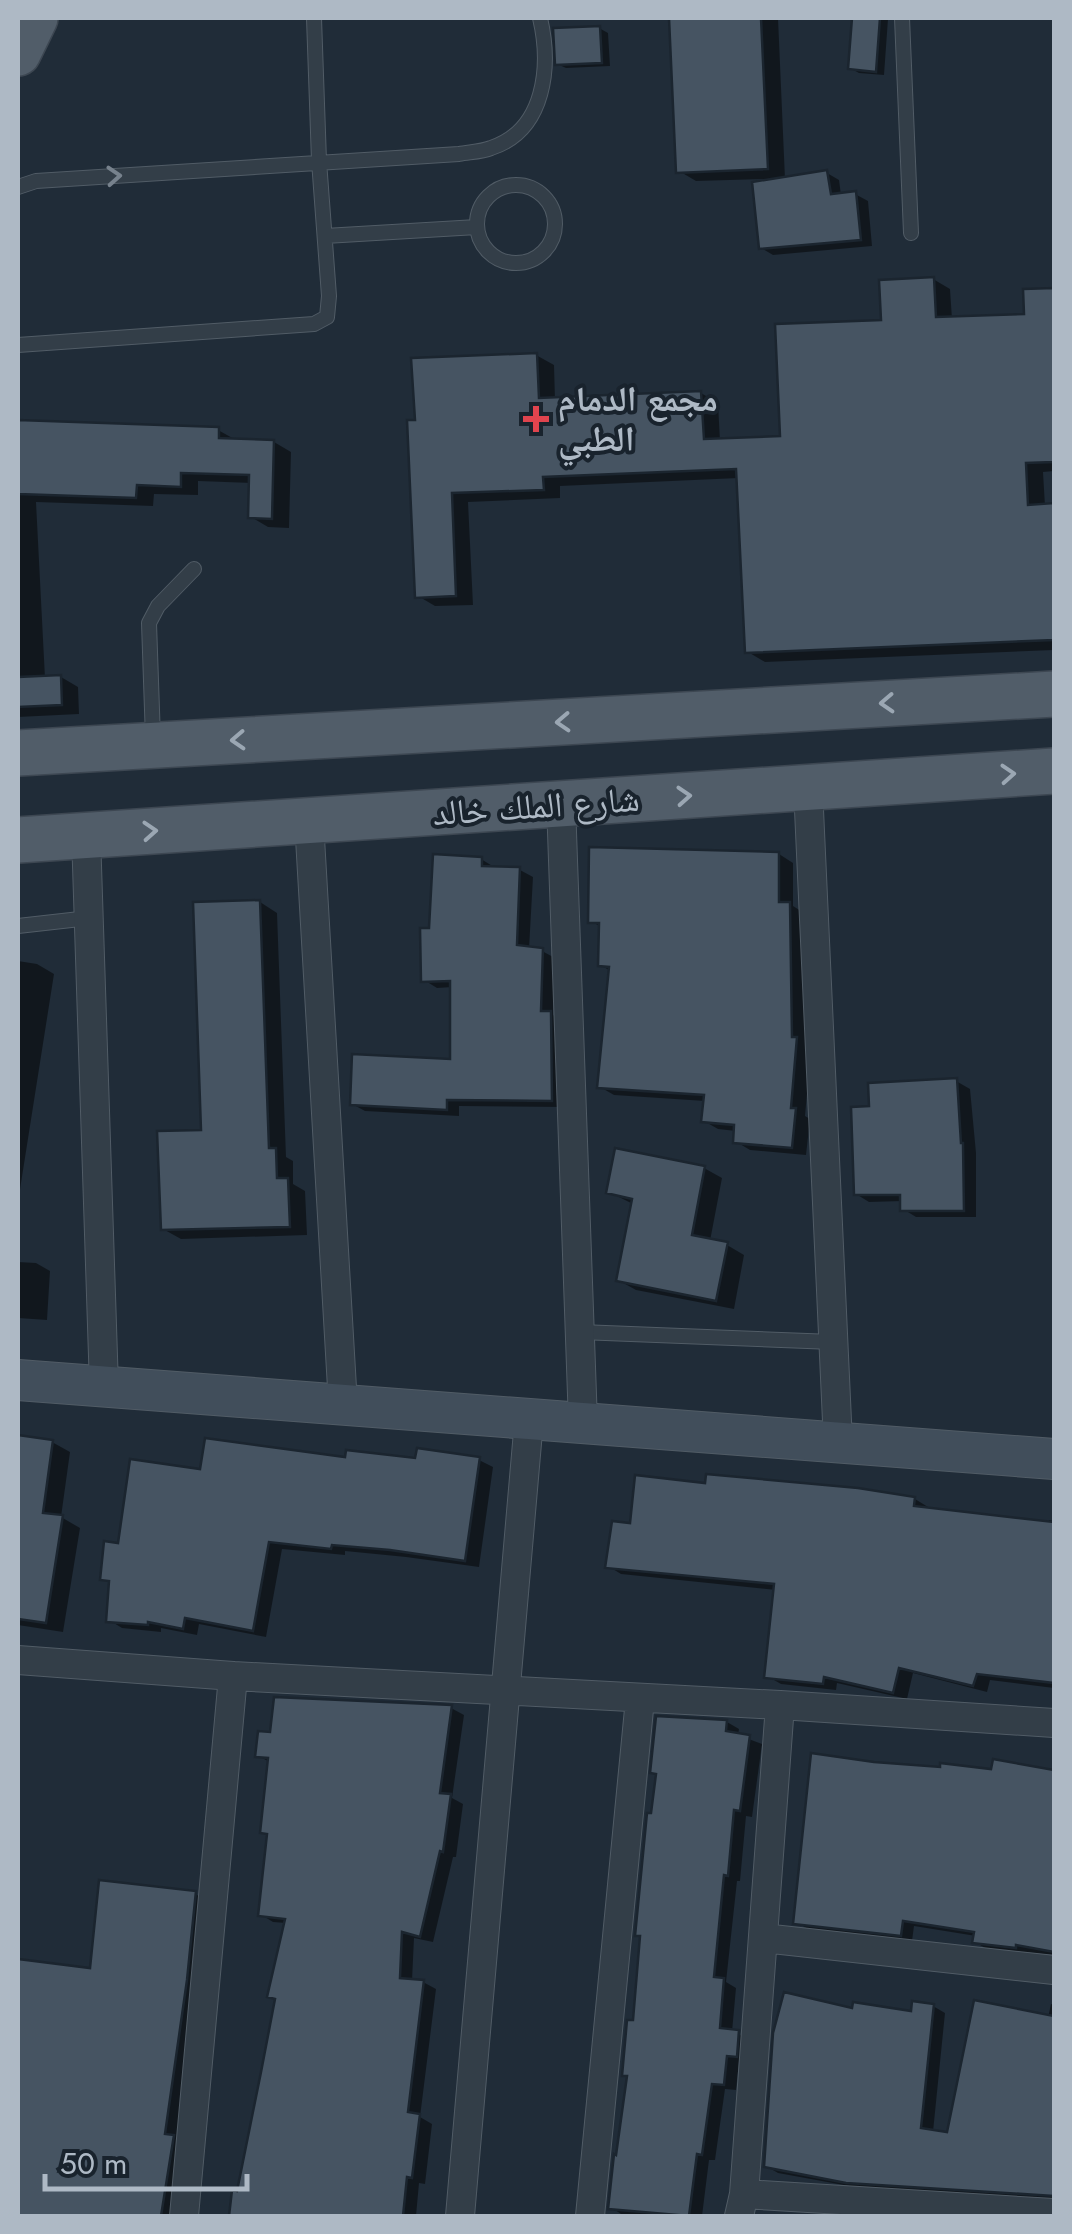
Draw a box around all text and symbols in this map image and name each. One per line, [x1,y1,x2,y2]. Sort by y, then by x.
one-way arrow [106,165,122,187]
place label: مجمع الدمام الطبي [558,374,718,467]
marker: مجمع الدمام الطبي [523,406,549,432]
one-way arrow [879,692,895,713]
one-way arrow [554,711,570,732]
one-way arrow [230,729,246,750]
one-way arrow [1000,764,1016,786]
street label: شارع الملك خالد [431,774,641,838]
one-way arrow [676,786,692,807]
one-way arrow [142,821,158,842]
scale bar [45,2129,248,2191]
text: 50 m [60,2142,127,2185]

